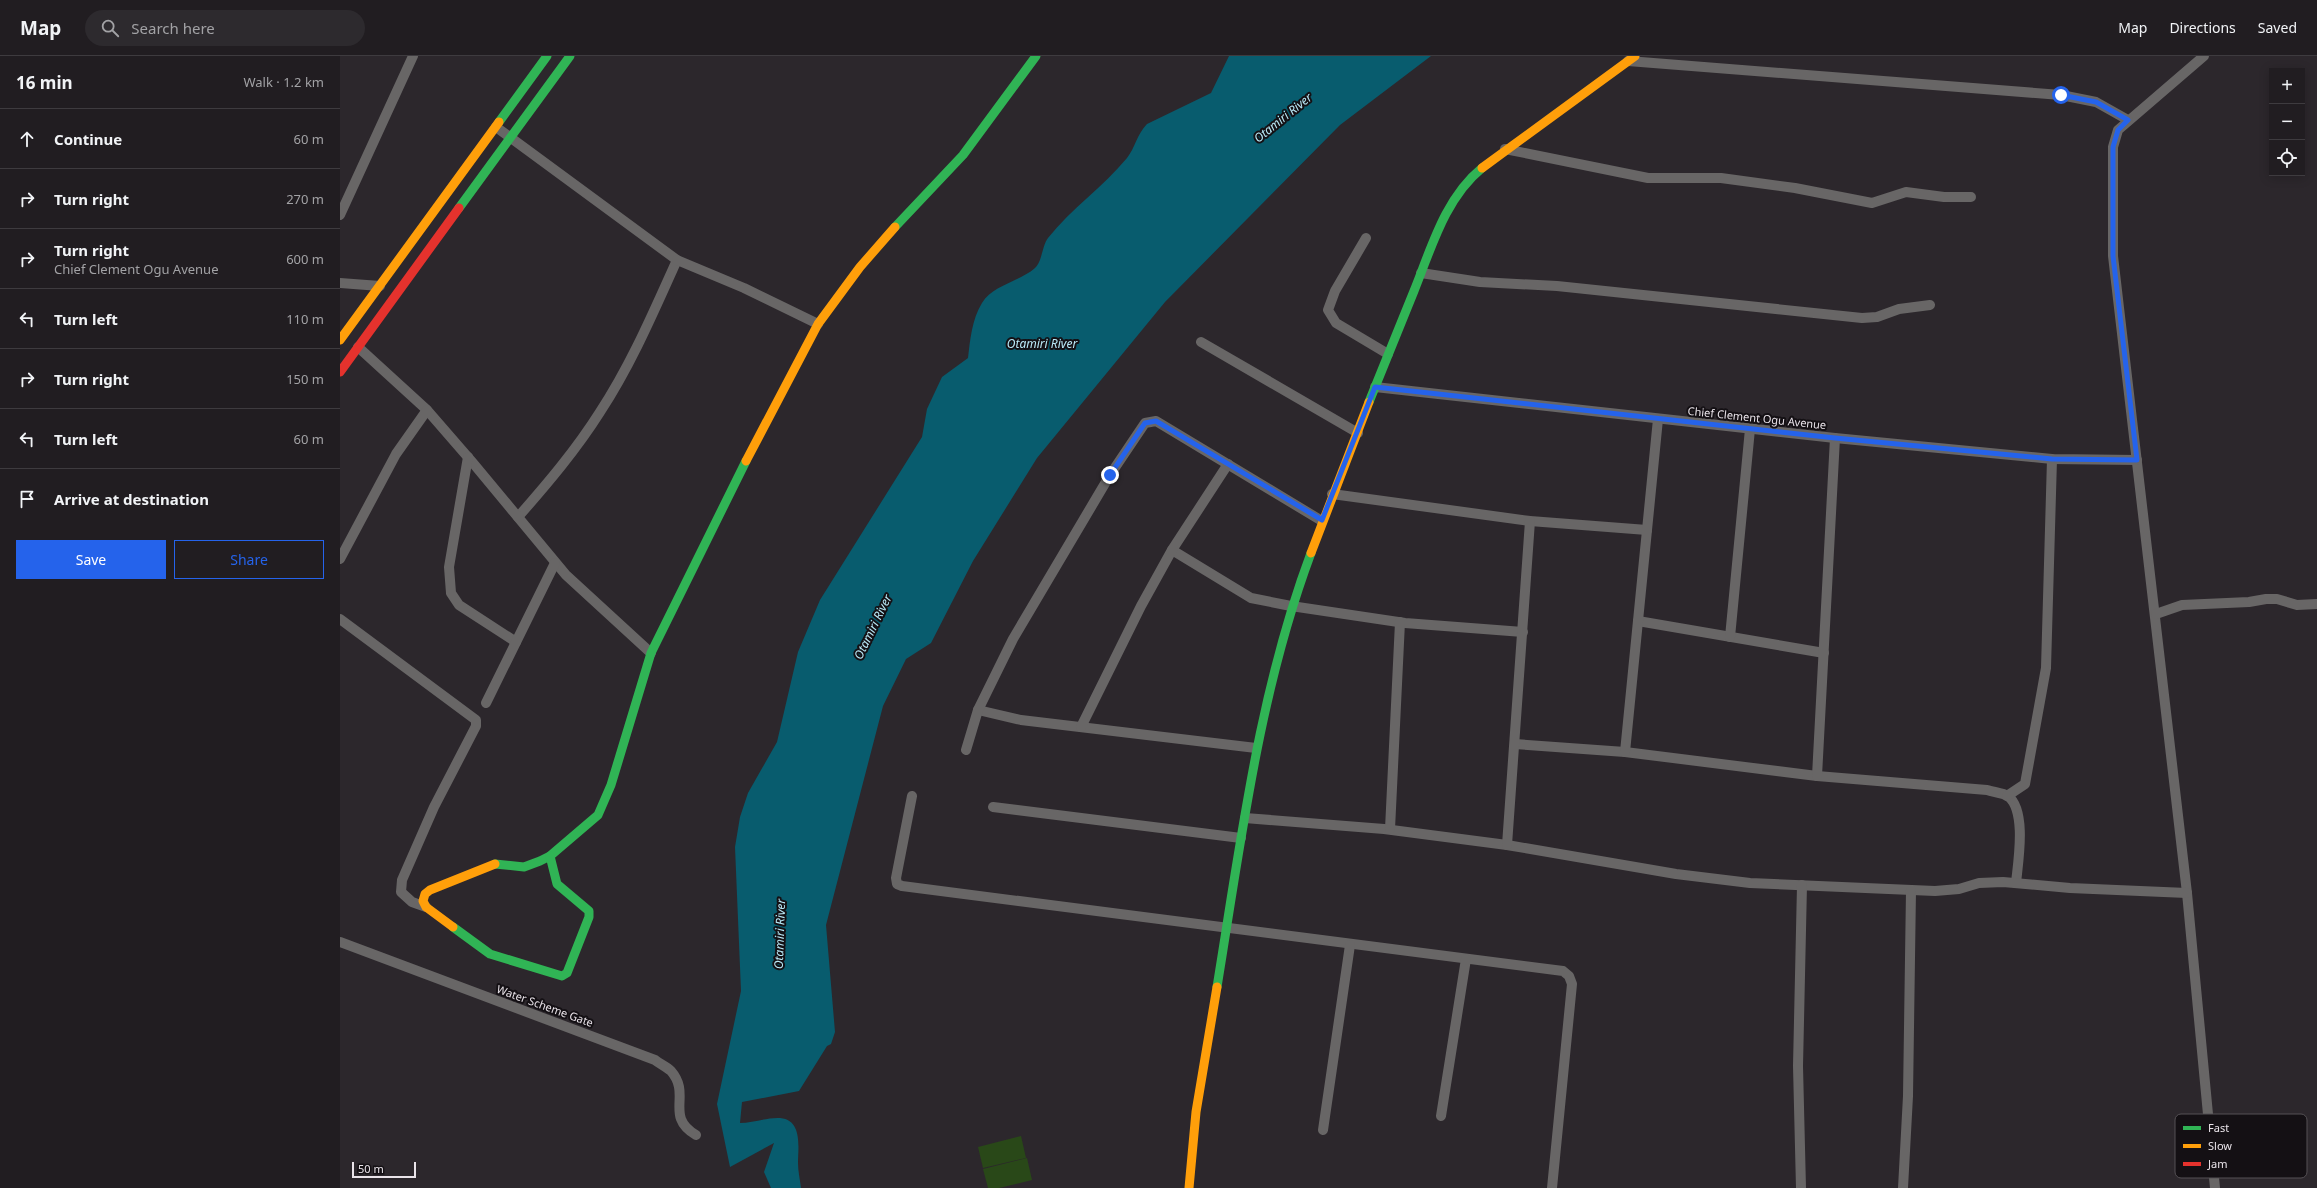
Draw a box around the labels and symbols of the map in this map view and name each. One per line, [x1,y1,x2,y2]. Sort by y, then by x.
route start [2052,86,2070,104]
water label: Otamiri River [1250,88,1316,146]
water label: Otamiri River [1007,335,1078,352]
street label: Chief Clement Ogu Avenue [1687,403,1827,432]
route end [1101,466,1119,484]
water label: Otamiri River [849,590,896,662]
water label: Otamiri River [770,897,789,969]
street label: Water Scheme Gate [495,981,596,1030]
legend [2175,1114,2307,1178]
text: Fast [2208,1120,2229,1135]
text: Slow [2208,1138,2232,1153]
text: Jam [2207,1156,2227,1171]
scale bar [352,1160,416,1179]

